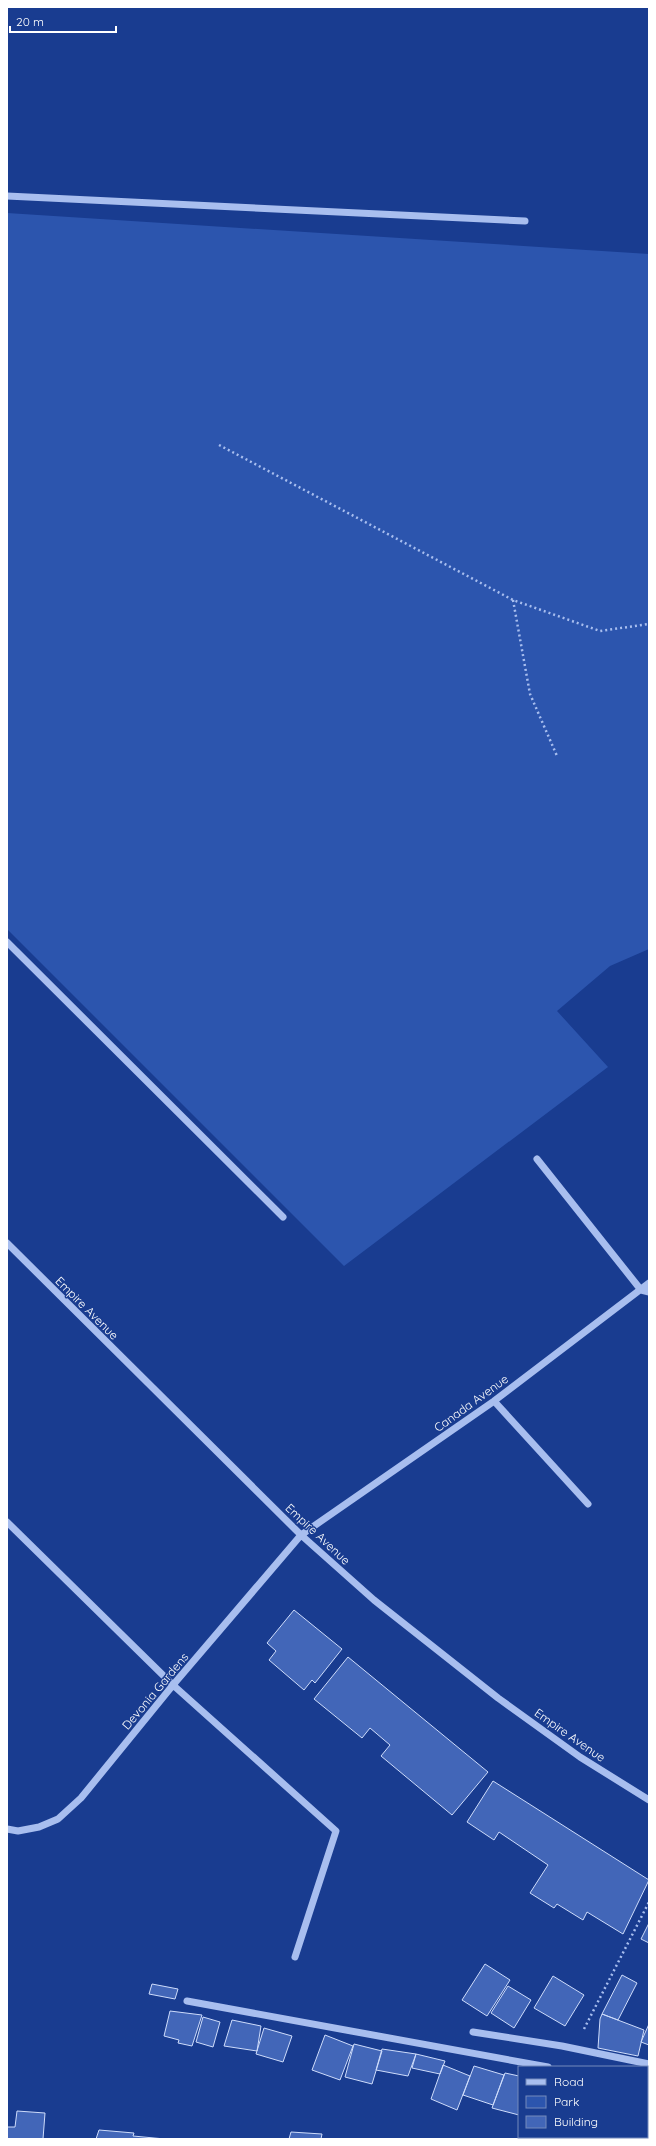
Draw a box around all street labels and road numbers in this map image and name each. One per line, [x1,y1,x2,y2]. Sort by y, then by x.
street label: Empire Avenue [52,1273,122,1343]
street label: Canada Avenue [431,1371,511,1435]
street label: Empire Avenue [283,1500,354,1568]
street label: Devonia Gardens [118,1649,192,1733]
street label: Empire Avenue [532,1705,608,1765]

